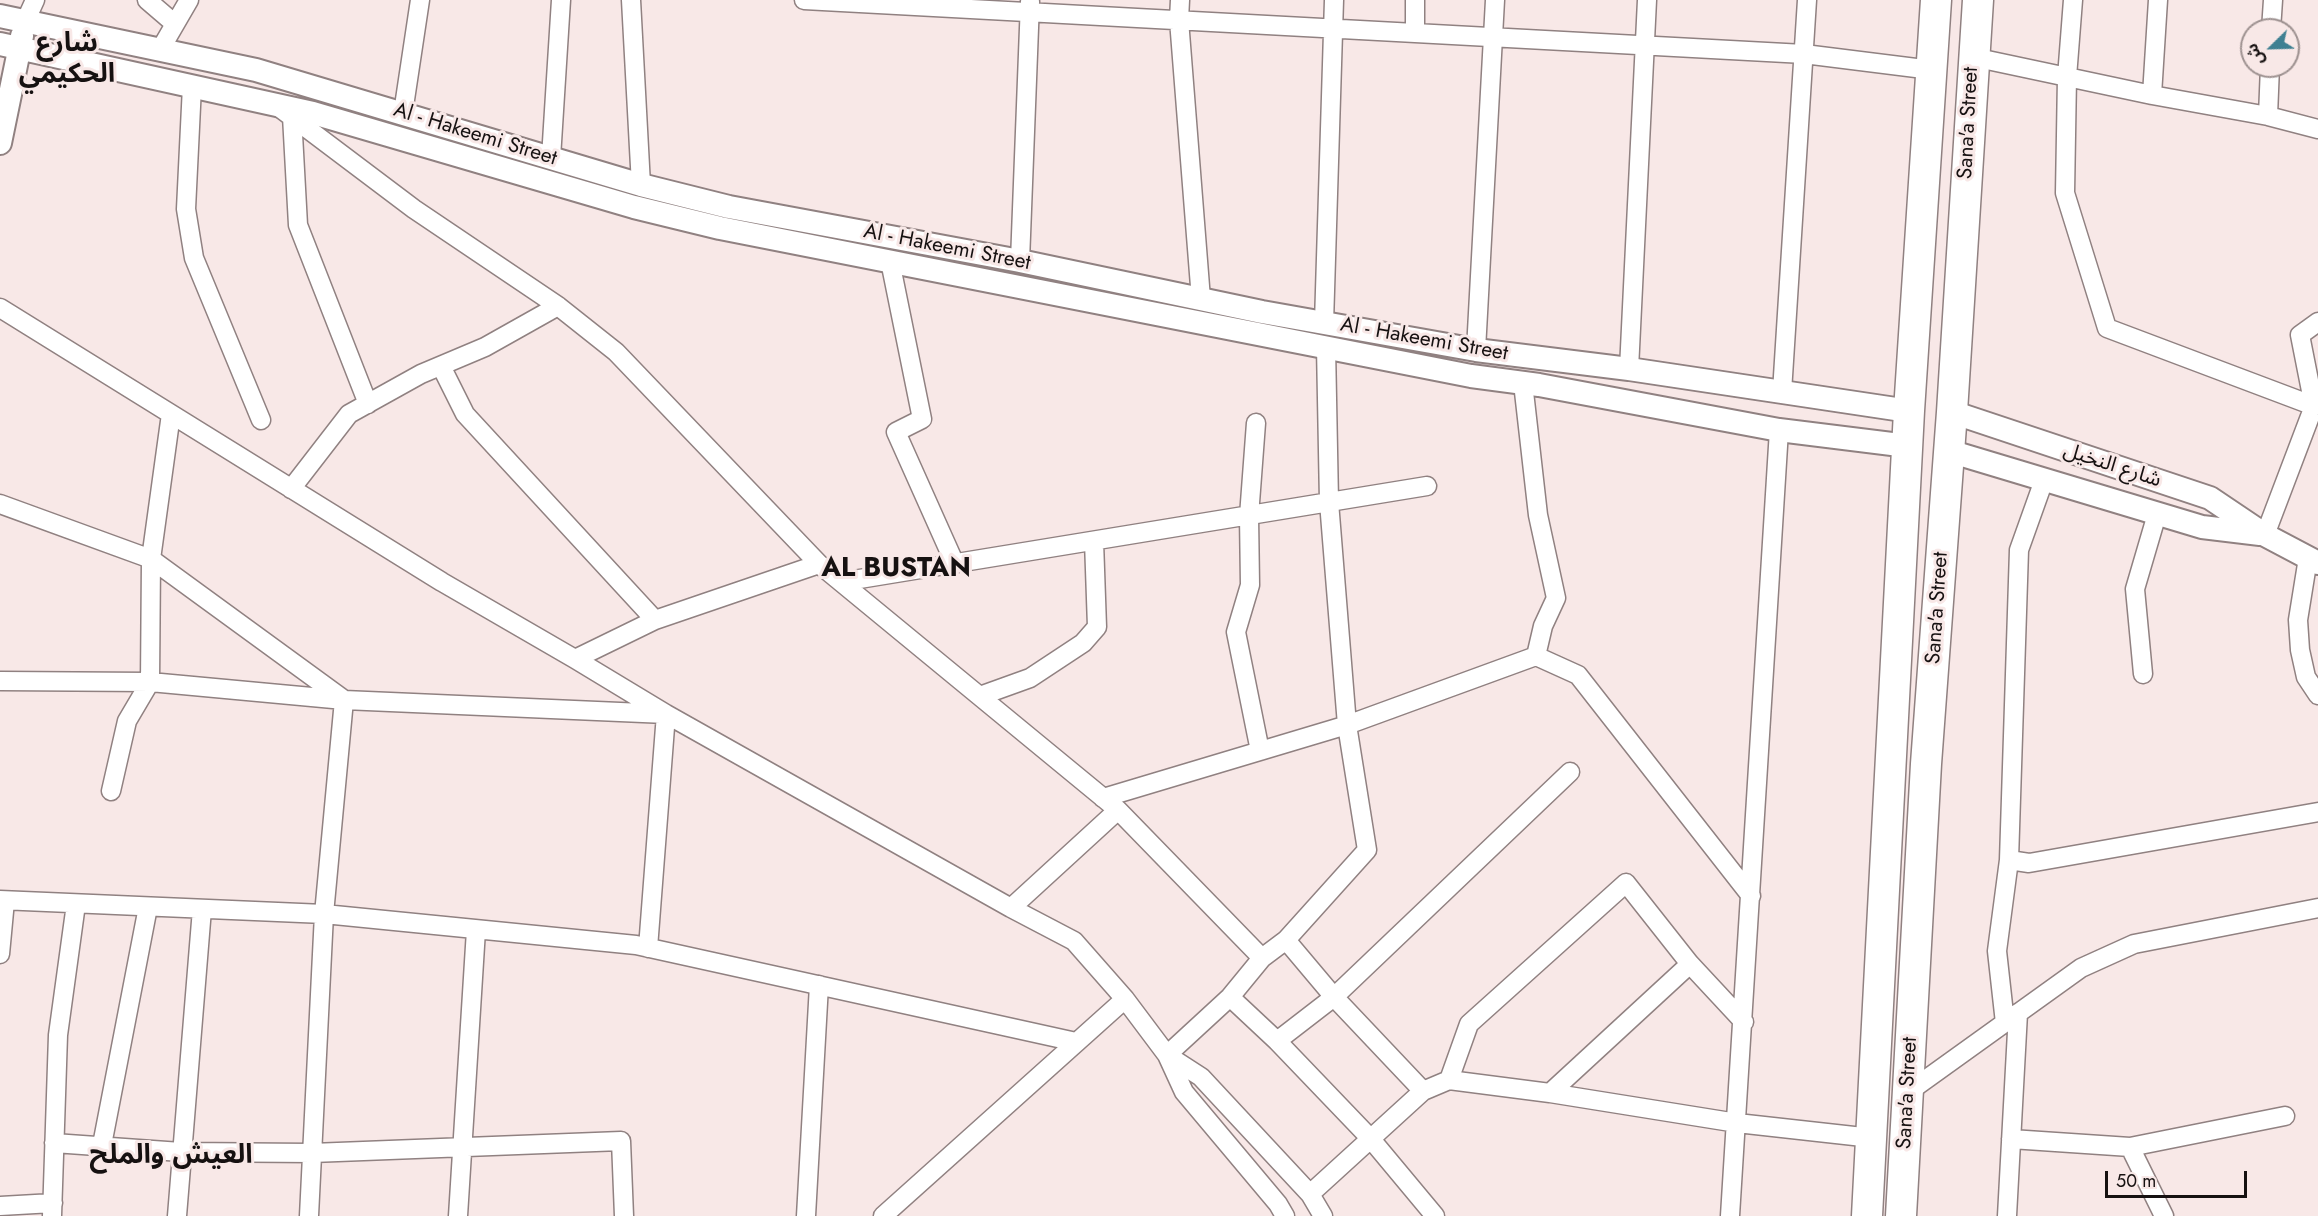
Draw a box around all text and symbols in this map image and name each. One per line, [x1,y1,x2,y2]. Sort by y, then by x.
north arrow [2240,18,2300,78]
district label: شارع الحكيمي [19,28,115,91]
text: ش [2240,40,2270,69]
street label: Sana'a Street [1953,66,1985,180]
street label: Al - Hakeemi Street [390,98,560,172]
street label: Al - Hakeemi Street [861,219,1033,277]
street label: Al - Hakeemi Street [1338,313,1510,367]
street label: شارع النخيل [2060,438,2164,494]
street label: Sana'a Street [1922,551,1954,665]
district label: AL BUSTAN [814,553,978,585]
street label: Sana'a Street [1892,1036,1924,1150]
district label: العيش والملح [89,1140,253,1172]
scale bar [2108,1159,2250,1197]
text: 50 m [2116,1168,2156,1194]

